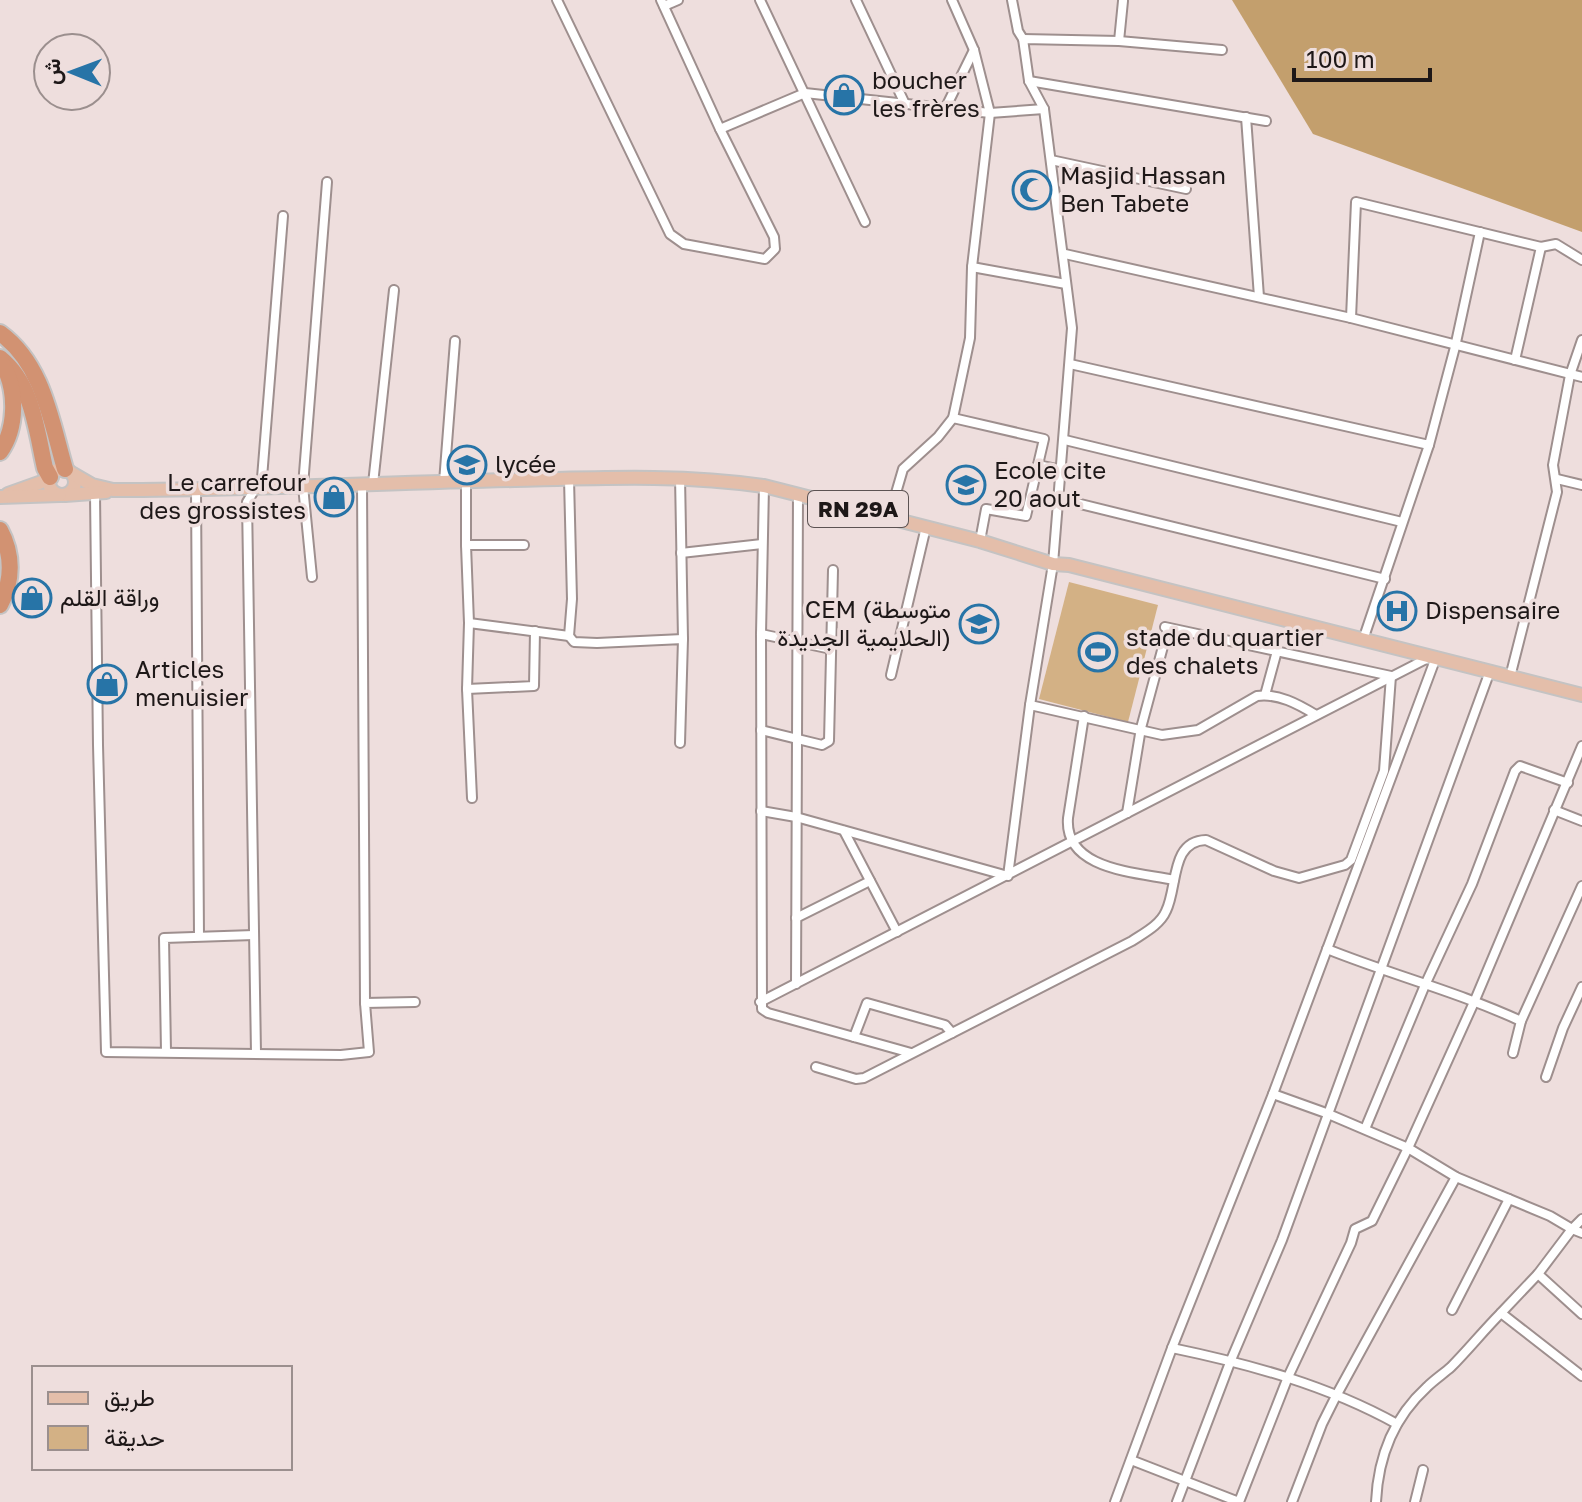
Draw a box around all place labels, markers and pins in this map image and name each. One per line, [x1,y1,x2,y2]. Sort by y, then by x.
place label: boucher les frères [872,65,980,122]
shop icon: boucher les frères [823,74,865,116]
place label: Masjid Hassan Ben Tabete [1060,160,1226,217]
mosque icon: Masjid Hassan Ben Tabete [1011,169,1053,211]
school or university icon: lycée [446,444,488,486]
place label: lycée [495,449,556,478]
place label: Ecole cite 20 aout [994,455,1106,512]
school or university icon: Ecole cite 20 aout [945,464,987,506]
place label: Le carrefour des grossistes [139,467,306,524]
shop icon: Le carrefour des grossistes [313,476,355,518]
shop icon: وراقة القلم [11,577,53,619]
place label: وراقة القلم [60,582,159,614]
hospital icon: Dispensaire [1376,590,1418,632]
place label: CEM (متوسطة الحلايمية الجديدة) [777,594,951,652]
place label: Dispensaire [1425,595,1560,624]
school or university icon: CEM (متوسطة الحلايمية الجديدة) [958,603,1000,645]
place label: stade du quartier des chalets [1126,622,1324,679]
sports icon: stade du quartier des chalets [1077,631,1119,673]
place label: Articles menuisier [135,654,248,711]
shop icon: Articles menuisier [86,663,128,705]

